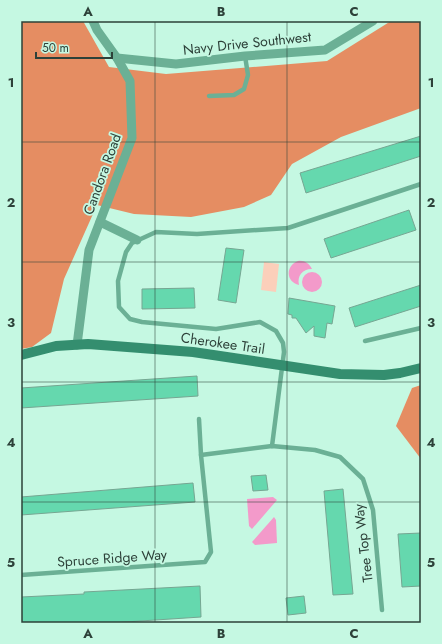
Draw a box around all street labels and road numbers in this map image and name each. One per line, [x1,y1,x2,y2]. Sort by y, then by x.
street label: Navy Drive Southwest [182,26,313,60]
street label: Candora Road [78,131,126,217]
street label: Cherokee Trail [180,327,266,359]
street label: Tree Top Way [348,502,378,583]
street label: Spruce Ridge Way [56,544,168,572]

